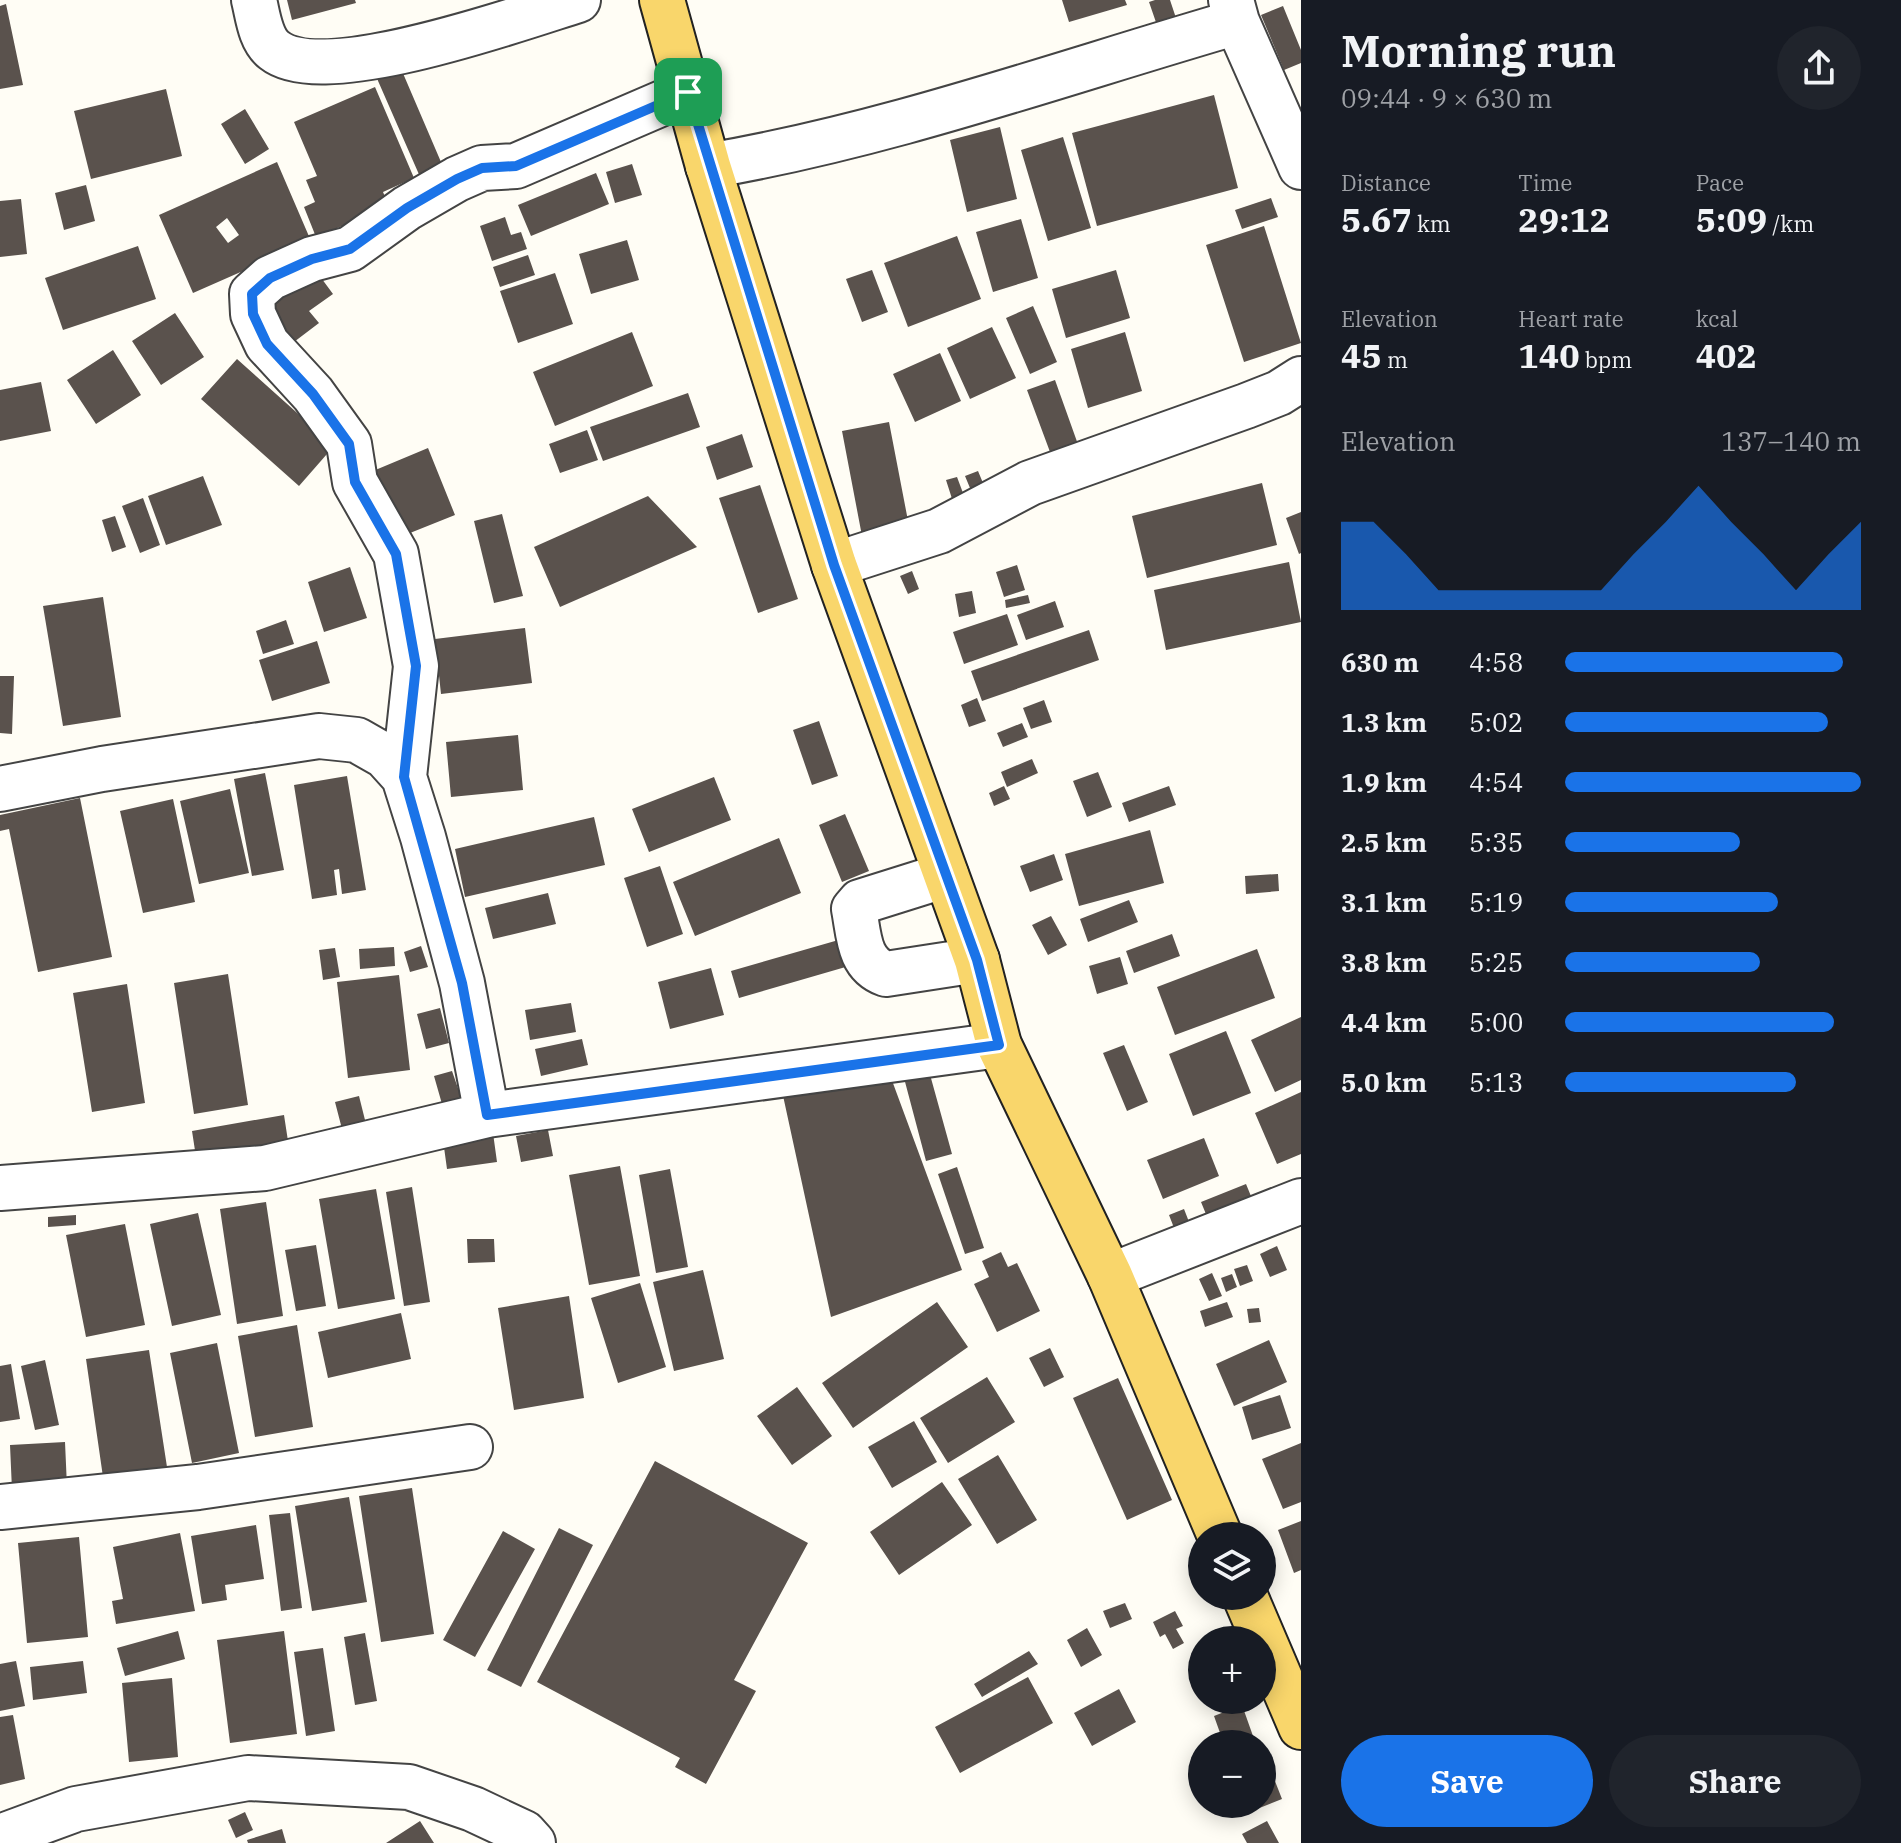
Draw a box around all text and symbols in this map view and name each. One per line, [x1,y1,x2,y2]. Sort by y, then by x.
text: Morning run [1341,22,1616,79]
button: share [1777,26,1861,110]
pin [654,58,722,126]
icon: arrive [666,70,710,114]
text: 09:44 · 9 × 630 m [1341,81,1552,115]
text: Distance [1341,168,1431,197]
text: Time [1518,168,1572,197]
text: Pace [1696,168,1744,197]
text: 5.67 [1341,197,1412,241]
text: 29:12 [1518,197,1610,241]
text: 5:09 [1696,197,1767,241]
text: km [1412,209,1451,238]
text: /km [1767,209,1814,238]
text: Elevation [1341,304,1438,333]
text: Heart rate [1518,304,1624,333]
text: kcal [1696,304,1738,333]
text: 45 [1341,333,1382,377]
text: 140 [1518,333,1580,377]
text: 402 [1696,333,1757,377]
text: m [1382,345,1408,374]
text: bpm [1580,345,1632,374]
text: Elevation [1341,424,1456,458]
text: 137–140 m [1721,424,1861,458]
text: 630 m [1341,645,1419,679]
text: 4:58 [1469,645,1523,679]
text: 1.3 km [1341,705,1427,739]
text: 5:02 [1469,705,1523,739]
text: 1.9 km [1341,765,1427,799]
text: 4:54 [1469,765,1523,799]
text: 2.5 km [1341,825,1427,859]
text: 5:35 [1469,825,1523,859]
text: 3.1 km [1341,885,1427,919]
text: 5:19 [1469,885,1523,919]
text: 3.8 km [1341,945,1427,979]
text: 5:25 [1469,945,1523,979]
text: 4.4 km [1341,1005,1427,1039]
text: 5:00 [1469,1005,1523,1039]
text: 5.0 km [1341,1065,1427,1099]
text: 5:13 [1469,1065,1523,1099]
map controls [1188,1522,1276,1818]
button: layers [1188,1522,1276,1610]
button: + [1188,1626,1276,1714]
button: − [1188,1730,1276,1818]
button: Save [1341,1735,1593,1827]
button: Share [1609,1735,1861,1827]

